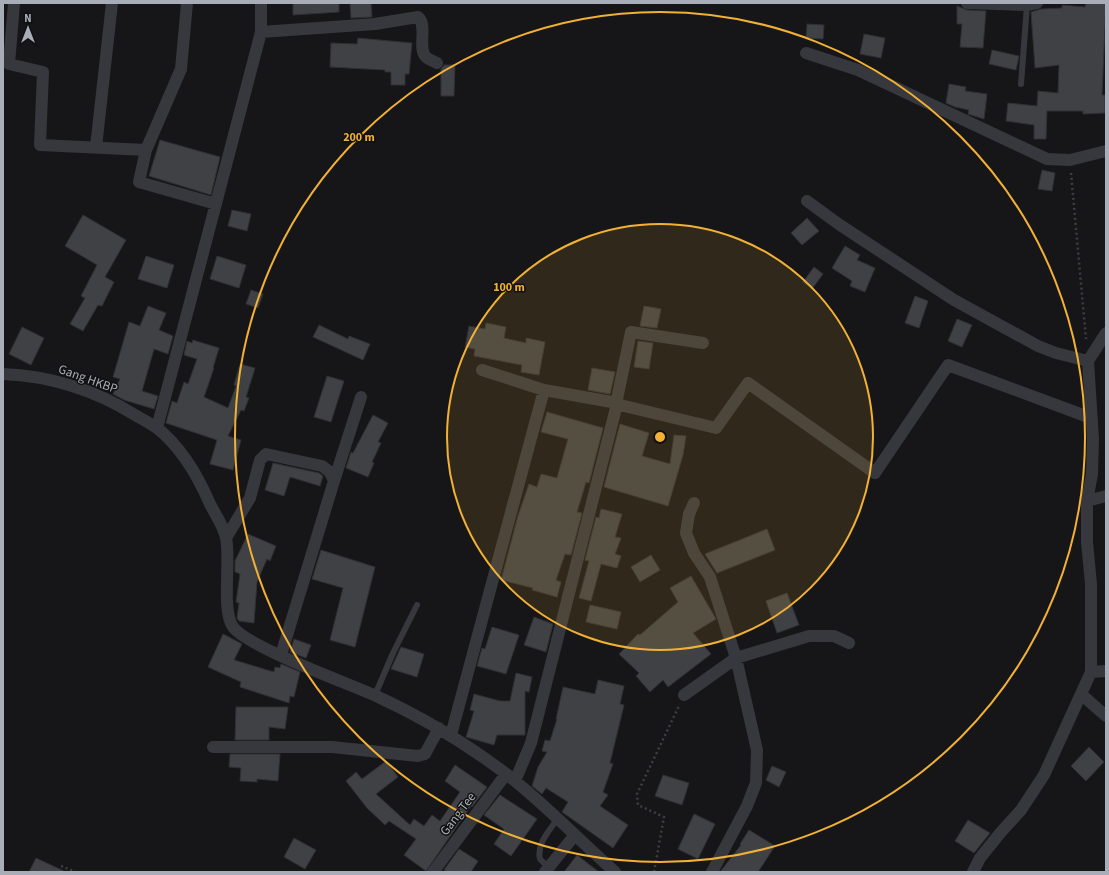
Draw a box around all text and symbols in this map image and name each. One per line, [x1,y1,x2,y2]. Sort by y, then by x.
north arrow [8,8,48,48]
text: N [24,11,32,26]
text: 200 m [343,129,375,146]
text: 100 m [493,279,525,296]
street label: Gang HKBP [56,360,120,398]
centre of rings [653,430,667,444]
street label: Gang Tee [436,789,480,839]

